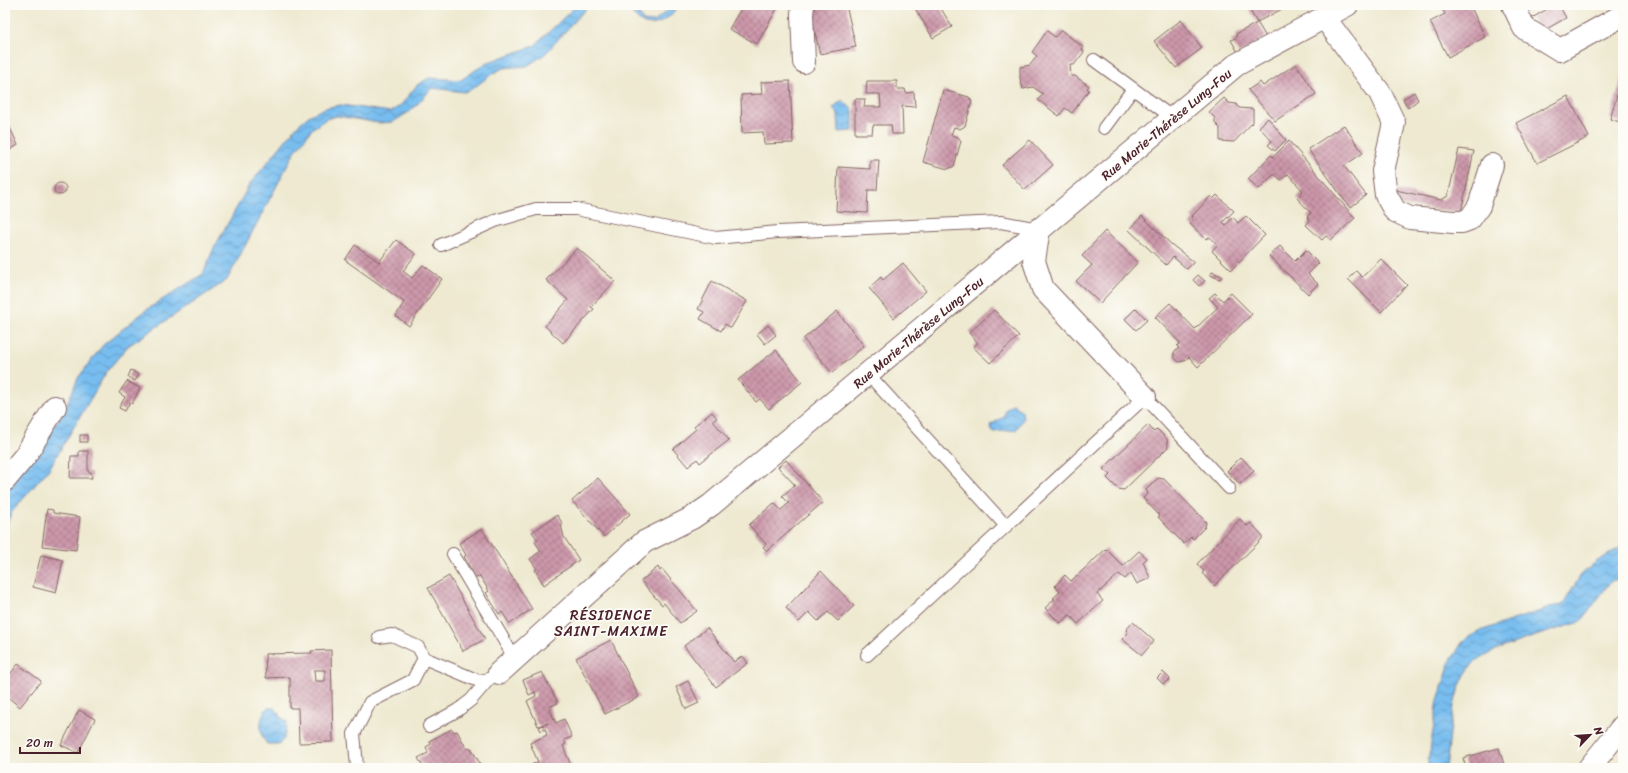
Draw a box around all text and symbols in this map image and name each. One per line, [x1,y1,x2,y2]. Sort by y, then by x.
street label: Rue Marie-Thérèse Lung-Fou [1096,62,1237,186]
street label: Rue Marie-Thérèse Lung-Fou [848,270,989,394]
district label: RÉSIDENCE SAINT-MAXIME [554,603,668,644]
north arrow [1570,715,1610,755]
text: N [1588,723,1609,739]
scale bar [20,729,80,755]
text: 20 m [26,732,53,754]

